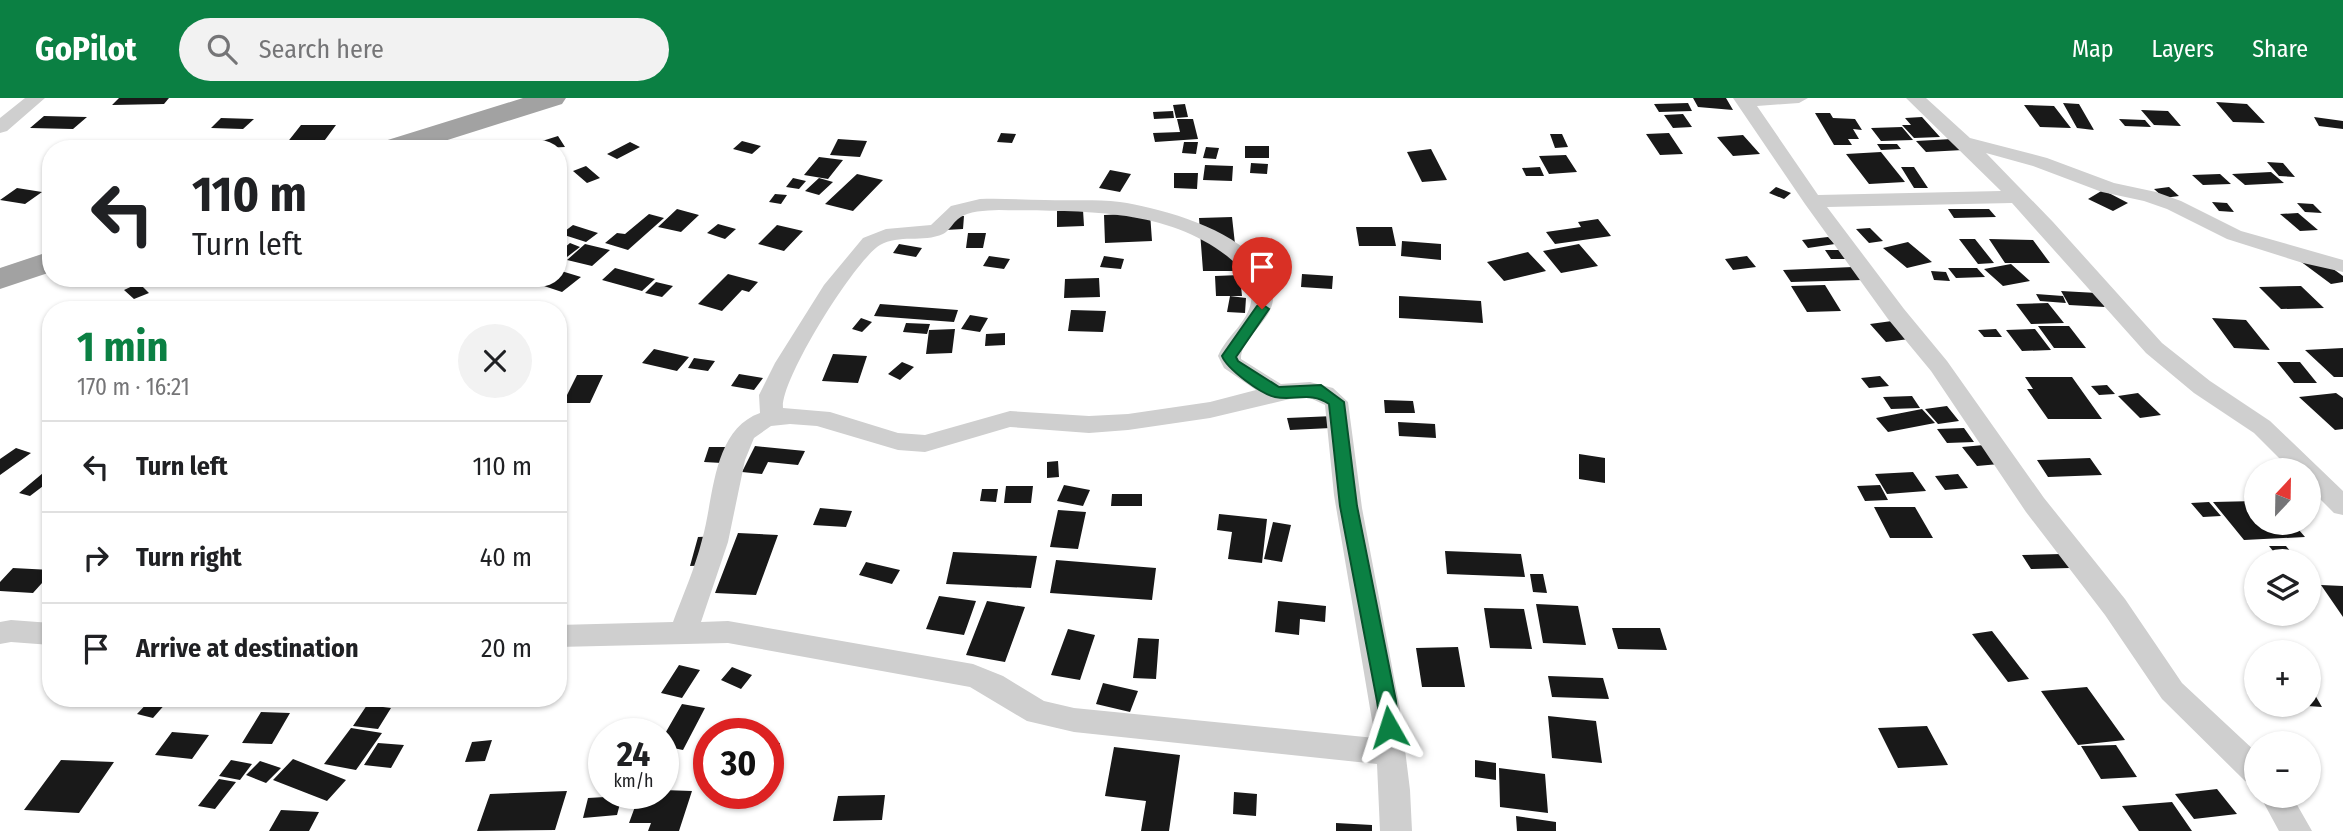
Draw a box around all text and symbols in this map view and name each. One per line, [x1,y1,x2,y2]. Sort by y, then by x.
search box [179,18,669,81]
text: GoPilot [35,29,137,69]
icon: search [203,30,241,68]
text: Search here [259,34,384,65]
text: Map [2072,35,2114,63]
text: Layers [2152,35,2214,63]
text: Share [2252,35,2308,63]
text: 110 m [192,165,307,224]
icon: left [77,168,168,259]
text: Turn left [192,225,302,263]
pin [1232,237,1292,309]
icon: arrive [1243,248,1281,286]
text: 1 min [77,322,168,372]
button: close [458,324,532,398]
text: 170 m · 16:21 [77,373,190,401]
icon: left [77,448,115,486]
text: Turn left [136,451,228,482]
text: 110 m [472,451,532,482]
north arrow [2244,458,2320,536]
map controls [2244,458,2321,808]
icon: right [77,539,115,577]
text: Turn right [136,542,242,573]
text: 40 m [480,542,532,573]
button: layers [2244,549,2321,626]
icon: arrive [77,630,115,668]
text: Arrive at destination [136,633,359,664]
text: 20 m [481,633,532,664]
button: + [2244,640,2321,717]
position arrow [1352,690,1426,764]
speed limit sign: 30 [693,718,784,809]
button: − [2244,731,2321,808]
text: 24 [617,733,650,775]
text: km/h [613,770,654,792]

